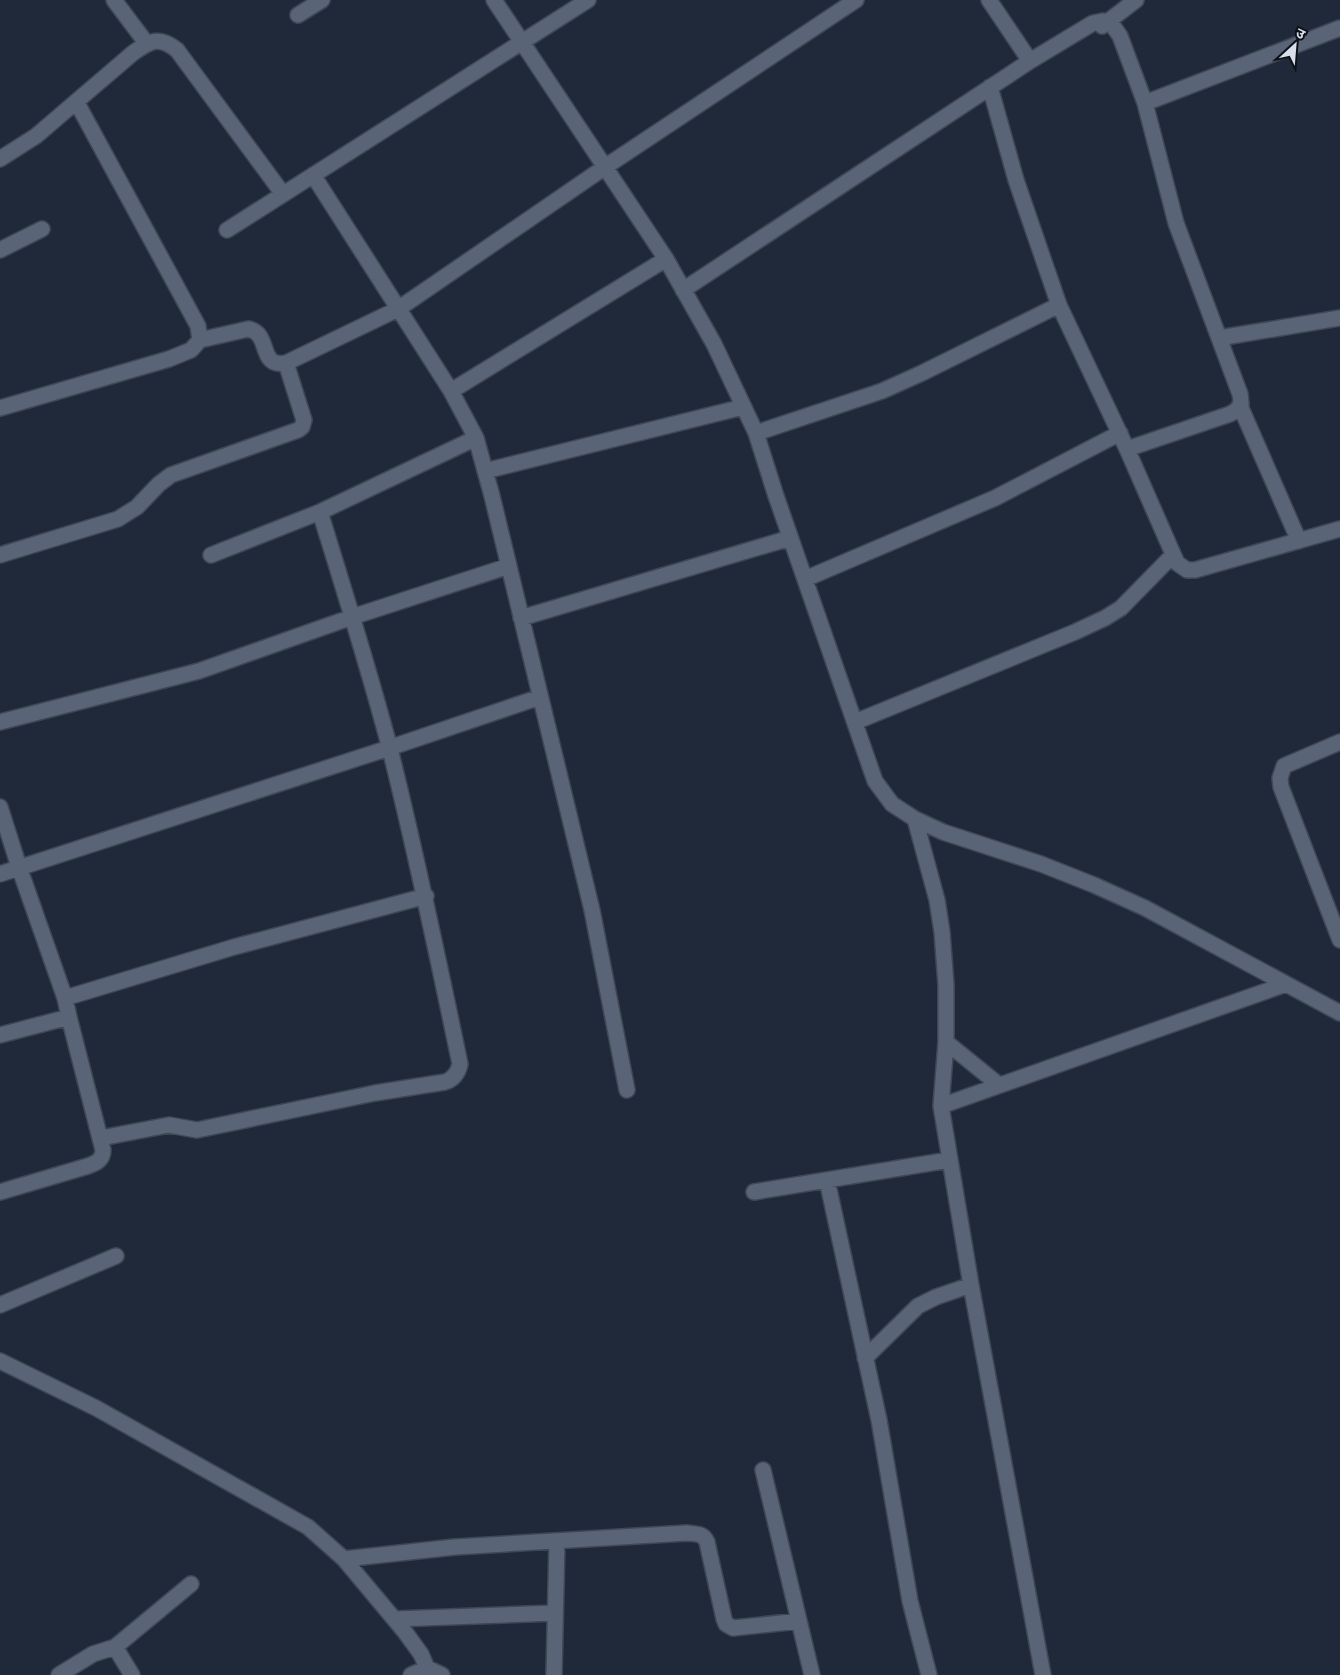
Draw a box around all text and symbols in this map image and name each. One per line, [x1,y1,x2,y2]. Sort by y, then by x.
north arrow [1270,20,1320,70]
text: उ [1294,23,1309,43]

